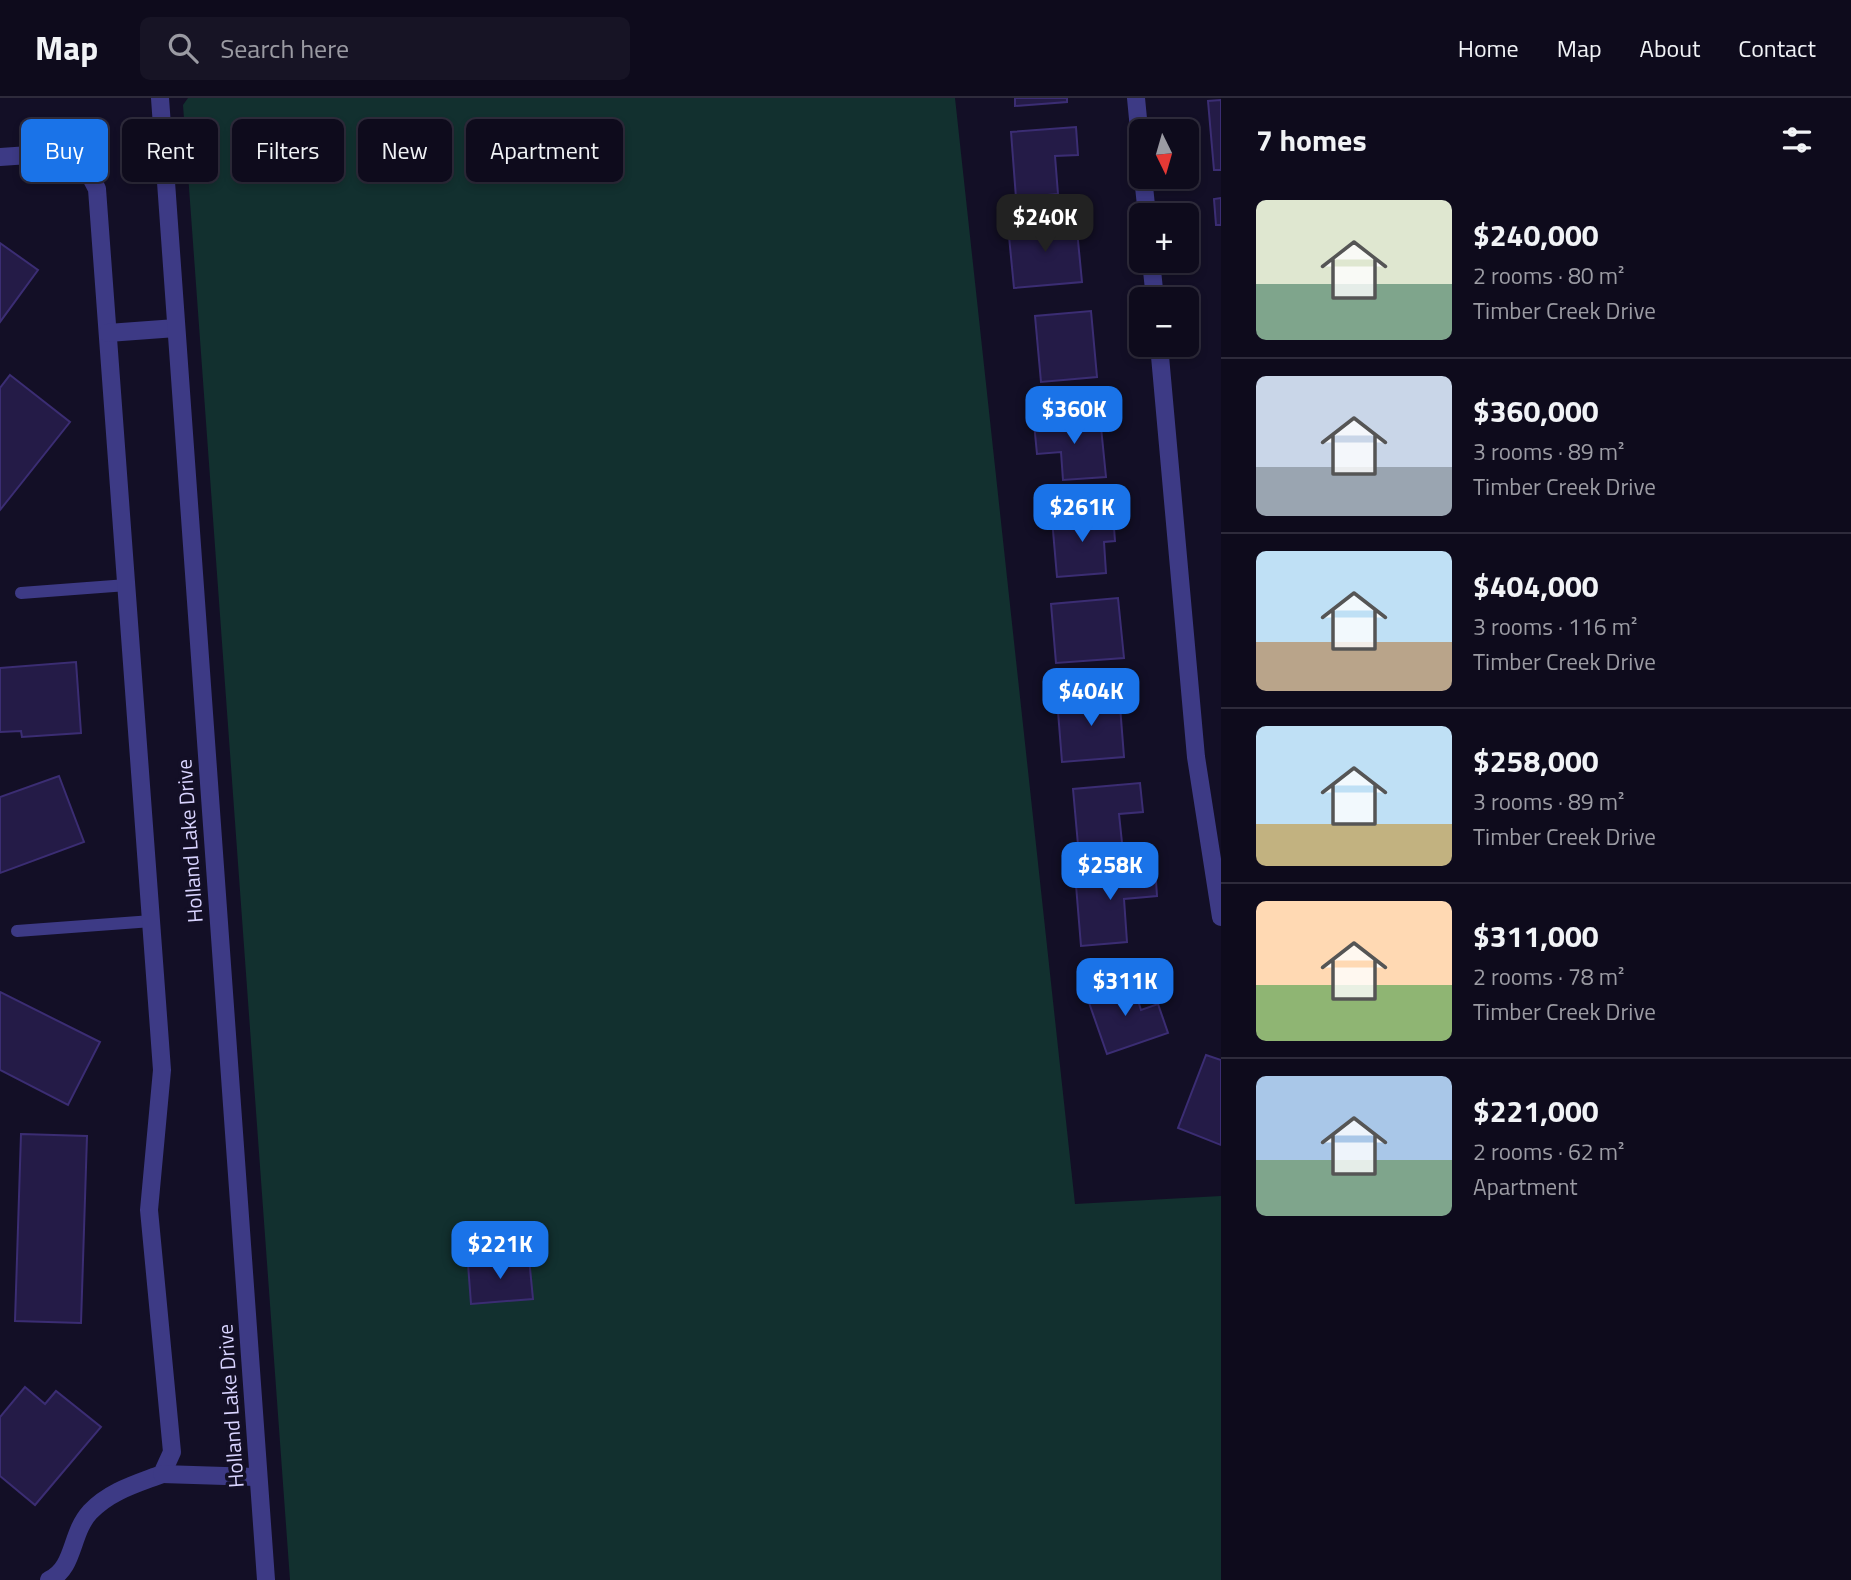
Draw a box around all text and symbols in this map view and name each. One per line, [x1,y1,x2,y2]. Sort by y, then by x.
search box [140,17,630,80]
text: Map [35,23,98,73]
icon: search [164,29,202,67]
text: Search here [220,29,349,68]
text: Home [1458,30,1519,66]
text: Map [1557,30,1602,66]
text: About [1640,30,1700,66]
text: Contact [1738,30,1816,66]
text: 7 homes [1256,117,1367,163]
chip: Buy [21,119,108,182]
chip: Rent [122,119,218,182]
chip: Filters [232,119,344,182]
chip: New [358,119,452,182]
chip: Apartment [466,119,623,182]
north arrow [1129,119,1199,189]
map controls [1129,119,1199,357]
icon: filters [1778,121,1816,159]
pin: $240K [996,194,1094,254]
text: $240K [1012,199,1078,234]
button: + [1129,203,1199,273]
text: $240,000 [1473,212,1599,258]
icon: home [1312,228,1396,312]
text: 2 rooms · 80 m² [1473,258,1624,293]
button: − [1129,287,1199,357]
text: Timber Creek Drive [1473,293,1656,328]
pin: $360K [1025,386,1123,446]
text: $360,000 [1473,388,1599,434]
text: $360K [1041,391,1107,426]
icon: home [1312,404,1396,488]
text: 3 rooms · 89 m² [1473,434,1624,469]
text: Timber Creek Drive [1473,469,1656,504]
pin: $261K [1033,484,1131,544]
text: $261K [1049,489,1115,524]
text: $404,000 [1473,563,1599,609]
icon: home [1312,579,1396,663]
text: 3 rooms · 116 m² [1473,609,1637,644]
text: Timber Creek Drive [1473,644,1656,679]
pin: $404K [1042,668,1140,728]
text: $404K [1058,673,1124,708]
text: $258,000 [1473,738,1599,784]
icon: home [1312,754,1396,838]
street label: Holland Lake Drive [167,758,211,924]
text: 3 rooms · 89 m² [1473,784,1624,819]
text: Timber Creek Drive [1473,819,1656,854]
pin: $258K [1061,842,1159,902]
text: $258K [1077,847,1143,882]
text: $311,000 [1473,913,1599,959]
icon: home [1312,929,1396,1013]
pin: $311K [1076,958,1174,1018]
text: 2 rooms · 78 m² [1473,959,1624,994]
text: $311K [1092,963,1158,998]
text: Timber Creek Drive [1473,994,1656,1029]
text: $221,000 [1473,1088,1599,1134]
icon: home [1312,1104,1396,1188]
text: 2 rooms · 62 m² [1473,1134,1624,1169]
text: Apartment [1473,1169,1578,1204]
pin: $221K [451,1222,549,1281]
text: $221K [467,1226,533,1261]
street label: Holland Lake Drive [208,1323,252,1489]

